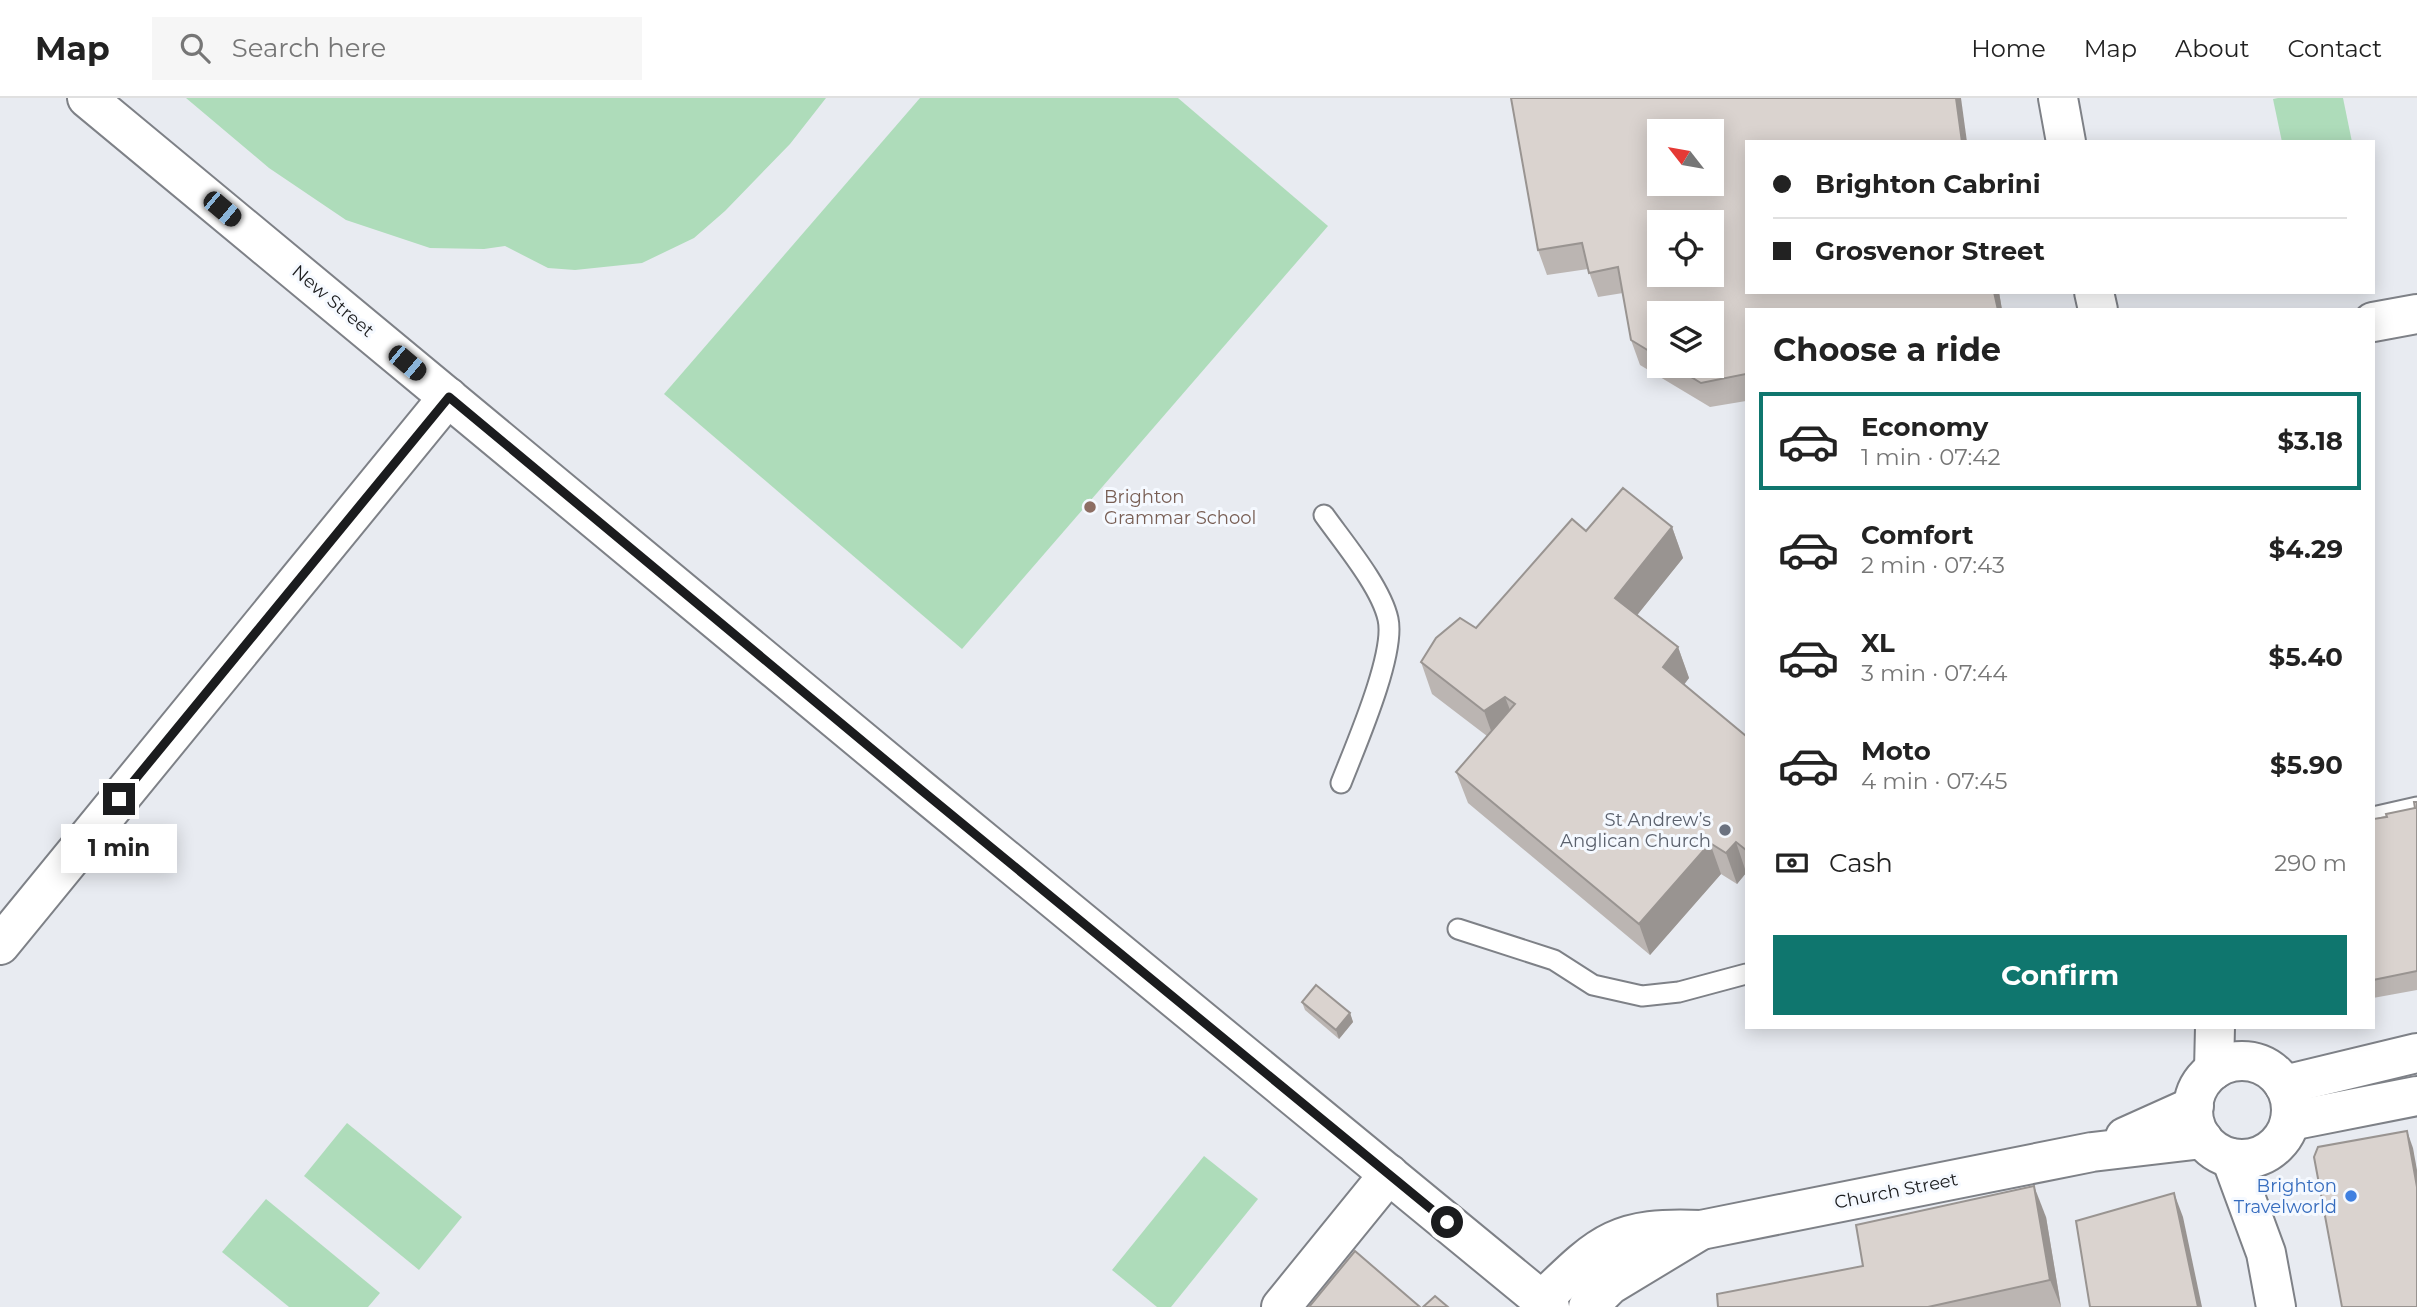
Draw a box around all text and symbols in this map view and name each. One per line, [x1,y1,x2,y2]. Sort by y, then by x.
search box [152,17,642,80]
text: Map [35,28,110,68]
icon: search [176,29,214,67]
text: Search here [232,32,386,64]
text: Home [1971,34,2046,63]
text: Map [2084,34,2137,63]
text: About [2175,34,2249,63]
text: Contact [2287,34,2382,63]
north arrow [1647,119,1724,196]
map controls [1647,119,1724,378]
text: Brighton Cabrini [1815,168,2041,200]
car [200,187,245,231]
button: locate [1647,210,1724,287]
text: Grosvenor Street [1815,235,2045,267]
street label: New Street [288,260,378,342]
button: layers [1647,301,1724,378]
text: Choose a ride [1773,330,2001,369]
car [385,341,430,385]
icon: car [1777,410,1840,473]
text: Economy [1861,411,1988,443]
text: $3.18 [2277,425,2343,457]
text: 1 min · 07:42 [1861,443,2001,471]
place label: Brighton Grammar School [1104,486,1256,529]
marker: Brighton Grammar School [1082,499,1098,515]
icon: car [1777,518,1840,581]
text: Comfort [1861,519,1973,551]
text: $4.29 [2269,533,2343,565]
text: 2 min · 07:43 [1861,551,2005,579]
icon: car [1777,626,1840,689]
text: XL [1861,627,1895,659]
text: $5.40 [2269,641,2343,673]
text: 3 min · 07:44 [1861,659,2007,687]
icon: car [1777,734,1840,797]
text: Moto [1861,735,1931,767]
text: $5.90 [2270,749,2343,781]
text: 4 min · 07:45 [1861,767,2007,795]
route end [103,783,135,815]
place label: St Andrew’s Anglican Church [1560,809,1711,852]
marker: St Andrew’s Anglican Church [1717,822,1733,838]
callout: 1 min [61,824,177,872]
text: 1 min [88,834,150,862]
icon: cash [1773,844,1811,882]
text: Cash [1829,847,1893,879]
text: 290 m [2274,849,2347,877]
button: Confirm [1773,935,2347,1015]
street label: Church Street [1832,1168,1960,1214]
place label: Brighton Travelworld [2234,1175,2337,1218]
marker: Brighton Travelworld [2343,1188,2359,1204]
route start [1431,1206,1463,1238]

